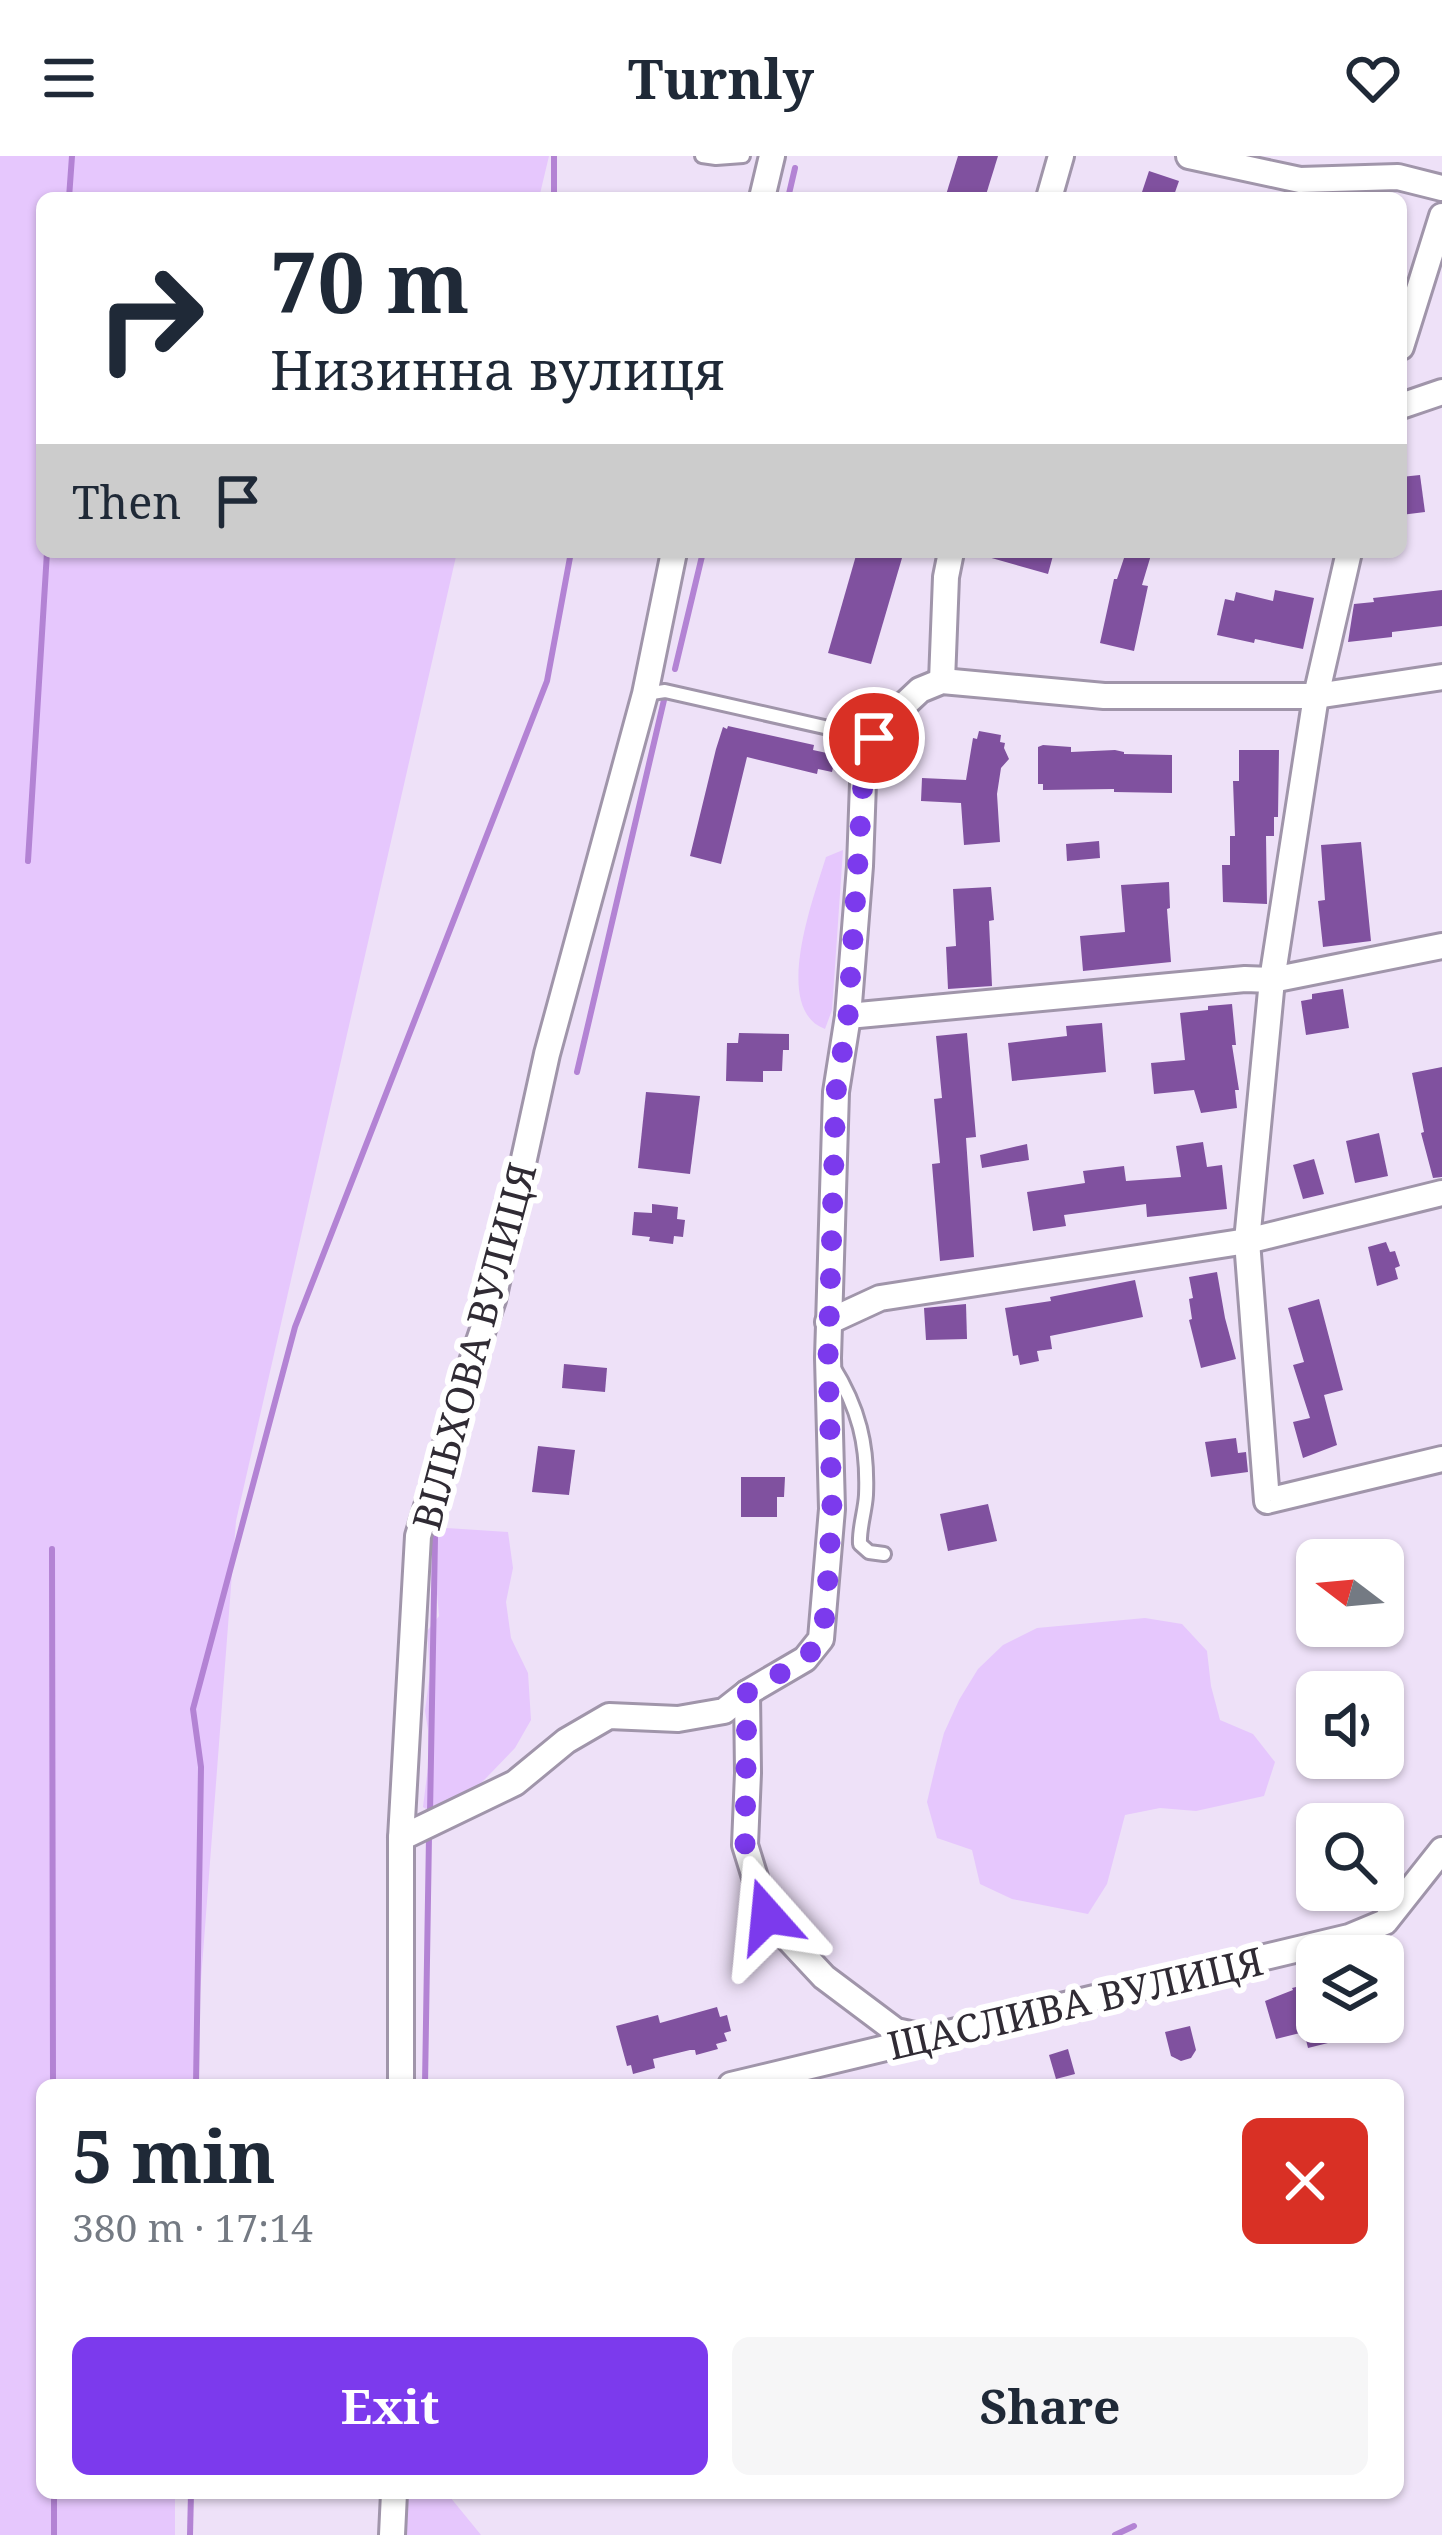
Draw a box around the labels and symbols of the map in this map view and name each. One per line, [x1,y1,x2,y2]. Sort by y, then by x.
pin [823,687,925,789]
street label: ВІЛЬХОВА ВУЛИЦЯ [398,1157,548,1535]
north arrow [1296,1539,1404,1647]
position arrow [704,1853,830,1979]
street label: ЩАСЛИВА ВУЛИЦЯ [882,1933,1268,2071]

